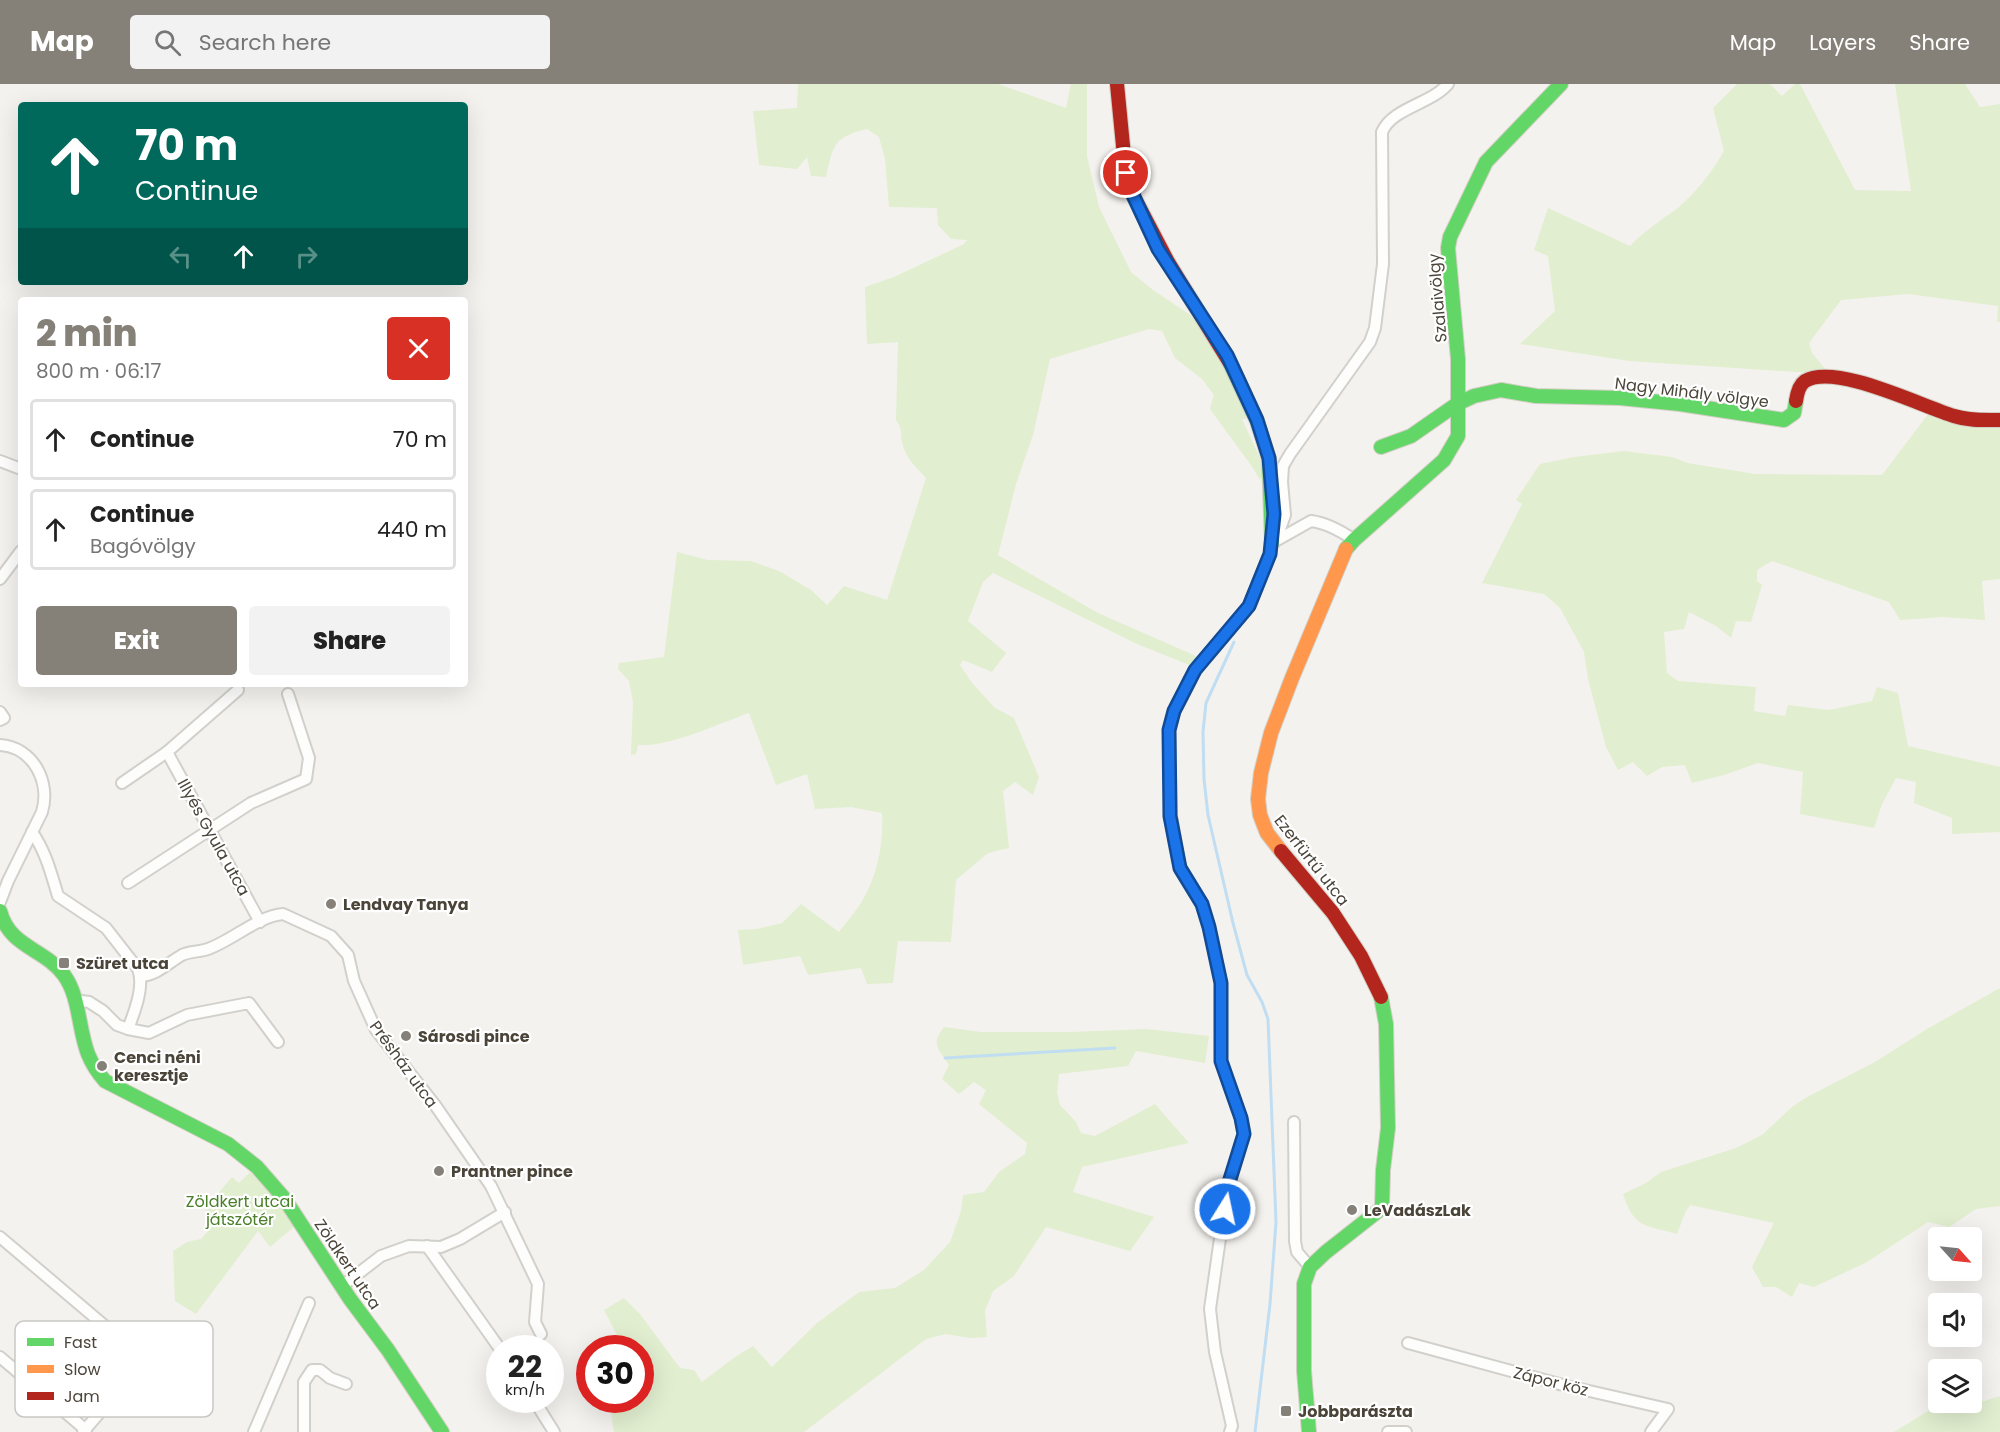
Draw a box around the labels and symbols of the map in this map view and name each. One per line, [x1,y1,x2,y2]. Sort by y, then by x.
pin [1100,147,1151,198]
street label: Szalaivölgy [1422,253,1453,343]
street label: Nagy Mihály völgye [1614,372,1770,413]
street label: Illyés Gyula utca [172,775,255,900]
street label: Ezerfürtű utca [1269,810,1354,911]
place label: Lendvay Tanya [343,893,469,916]
marker: Lendvay Tanya [324,897,338,911]
place label: Szüret utca [76,952,169,975]
marker: Szüret utca [57,956,71,970]
street label: Présház utca [364,1016,443,1113]
place label: Sárosdi pince [418,1025,530,1048]
marker: Sárosdi pince [399,1029,413,1043]
place label: Cenci néni keresztje [114,1046,201,1087]
marker: Cenci néni keresztje [95,1059,109,1073]
place label: Prantner pince [451,1160,573,1183]
marker: Prantner pince [432,1164,446,1178]
position arrow [1193,1177,1257,1241]
park label: Zöldkert utcai játszótér [186,1190,294,1231]
place label: LeVadászLak [1364,1199,1471,1222]
marker: LeVadászLak [1345,1203,1359,1217]
street label: Zöldkert utca [309,1215,386,1314]
north arrow [1928,1227,1982,1281]
legend [15,1321,213,1417]
text: Fast [64,1331,97,1354]
speed limit sign: 30 [576,1335,654,1413]
text: Slow [64,1358,101,1381]
street label: Zápor köz [1511,1361,1591,1402]
text: Jam [64,1385,100,1408]
place label: Jobbparászta [1298,1400,1413,1423]
marker: Jobbparászta [1279,1404,1293,1418]

